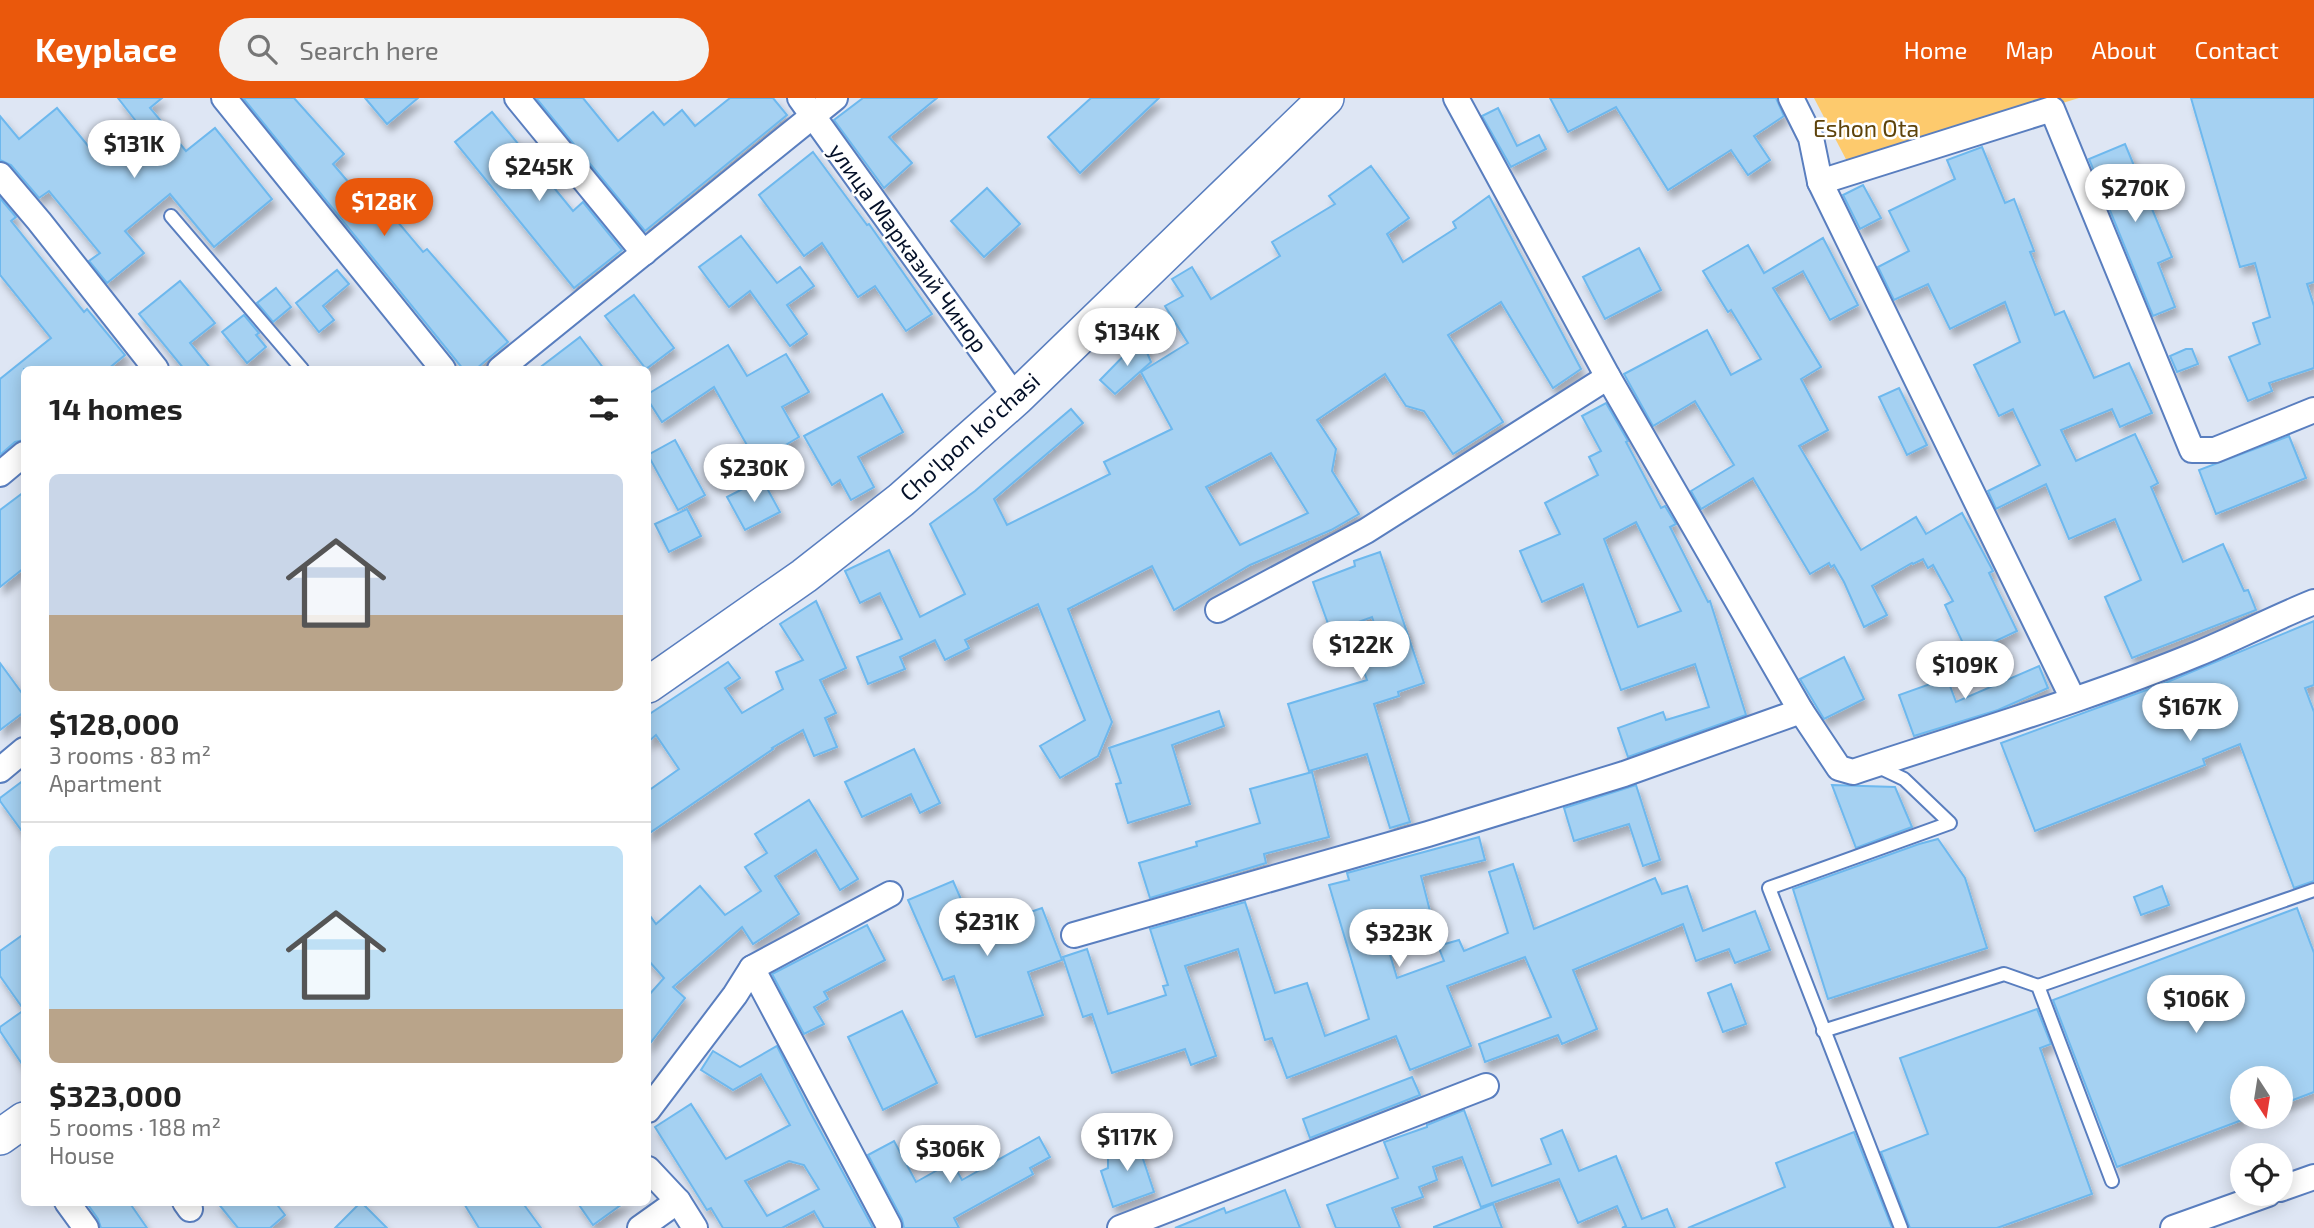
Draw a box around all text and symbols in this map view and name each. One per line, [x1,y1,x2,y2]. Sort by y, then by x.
search box [219,18,709,81]
text: Keyplace [35,29,177,69]
icon: search [243,30,281,68]
text: Search here [299,34,439,65]
text: Home [1904,35,1967,64]
text: Map [2005,35,2053,64]
text: About [2091,35,2157,64]
text: Contact [2195,35,2279,64]
park label: Eshon Ota [1813,114,1919,142]
pin: $131K [85,120,183,180]
text: $131K [104,129,164,157]
street label: улица Марказий Чинор [823,137,994,358]
pin: $245K [490,144,588,203]
text: $245K [505,152,573,180]
pin: $270K [2086,164,2184,224]
text: $270K [2101,173,2169,201]
pin: $128K [335,178,433,238]
text: $128K [351,187,417,215]
pin: $134K [1078,308,1176,368]
text: $134K [1094,317,1160,345]
street label: Cho'lpon ko'chasi [894,366,1045,506]
icon: filters [585,389,623,427]
text: 14 homes [49,390,183,426]
pin: $230K [705,444,803,504]
text: $230K [720,453,788,481]
icon: home [273,520,399,646]
pin: $122K [1312,622,1410,681]
text: $122K [1329,630,1393,658]
pin: $109K [1916,642,2014,701]
text: $109K [1932,650,1998,678]
pin: $167K [2141,684,2239,743]
text: $167K [2158,692,2222,720]
text: $128,000 [49,705,180,741]
text: 3 rooms · 83 m² [49,741,211,769]
text: Apartment [49,769,162,797]
icon: home [273,892,399,1018]
pin: $231K [938,898,1036,958]
text: $231K [955,907,1019,935]
pin: $323K [1350,910,1448,969]
text: $323K [1365,918,1433,946]
pin: $106K [2147,976,2245,1035]
text: $106K [2163,984,2229,1012]
north arrow [2230,1066,2292,1129]
map controls [2230,1066,2293,1206]
text: $323,000 [49,1077,182,1113]
text: 5 rooms · 188 m² [49,1113,221,1141]
pin: $117K [1078,1114,1176,1173]
text: $117K [1097,1122,1157,1150]
pin: $306K [901,1126,999,1185]
text: $306K [915,1134,985,1162]
text: House [49,1141,115,1169]
button: locate [2230,1143,2293,1206]

